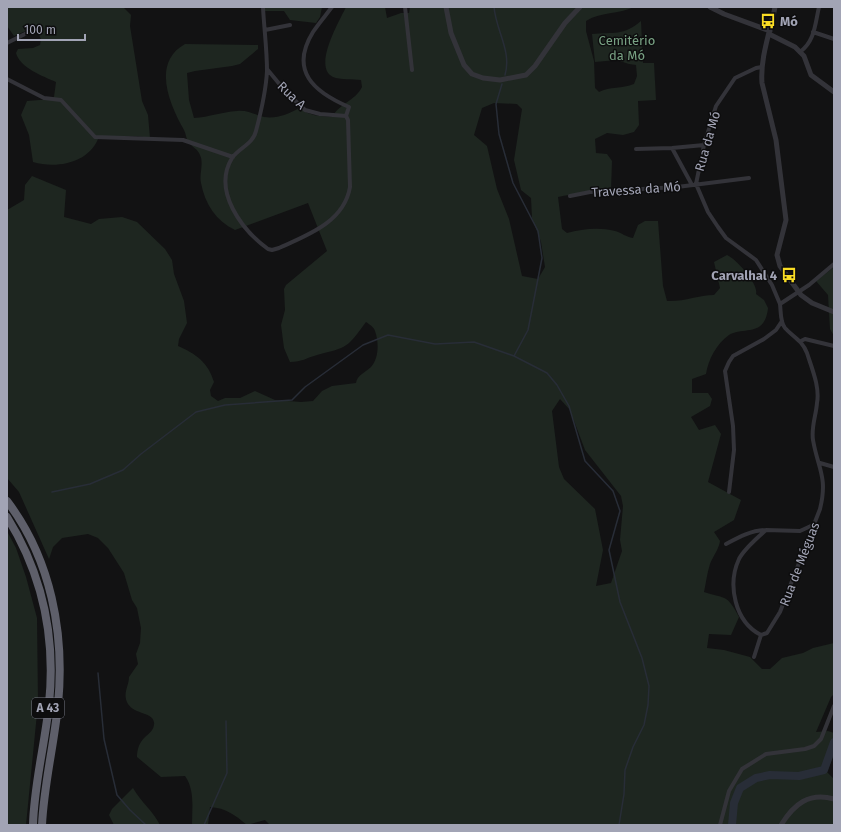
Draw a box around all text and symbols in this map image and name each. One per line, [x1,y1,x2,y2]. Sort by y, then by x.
bus stop icon: Mó [759,12,777,30]
place label: Mó [780,14,798,29]
scale bar [18,16,85,42]
text: 100 m [24,23,56,37]
park label: Cemitério da Mó [599,33,655,63]
street label: Rua A [274,78,309,113]
street label: Rua da Mó [692,109,723,173]
street label: Travessa da Mó [591,179,681,200]
bus stop icon: Carvalhal 4 [780,266,798,284]
place label: Carvalhal 4 [711,268,778,283]
street label: Rua de Méguas [777,520,822,608]
road number: A 43 [32,698,64,718]

